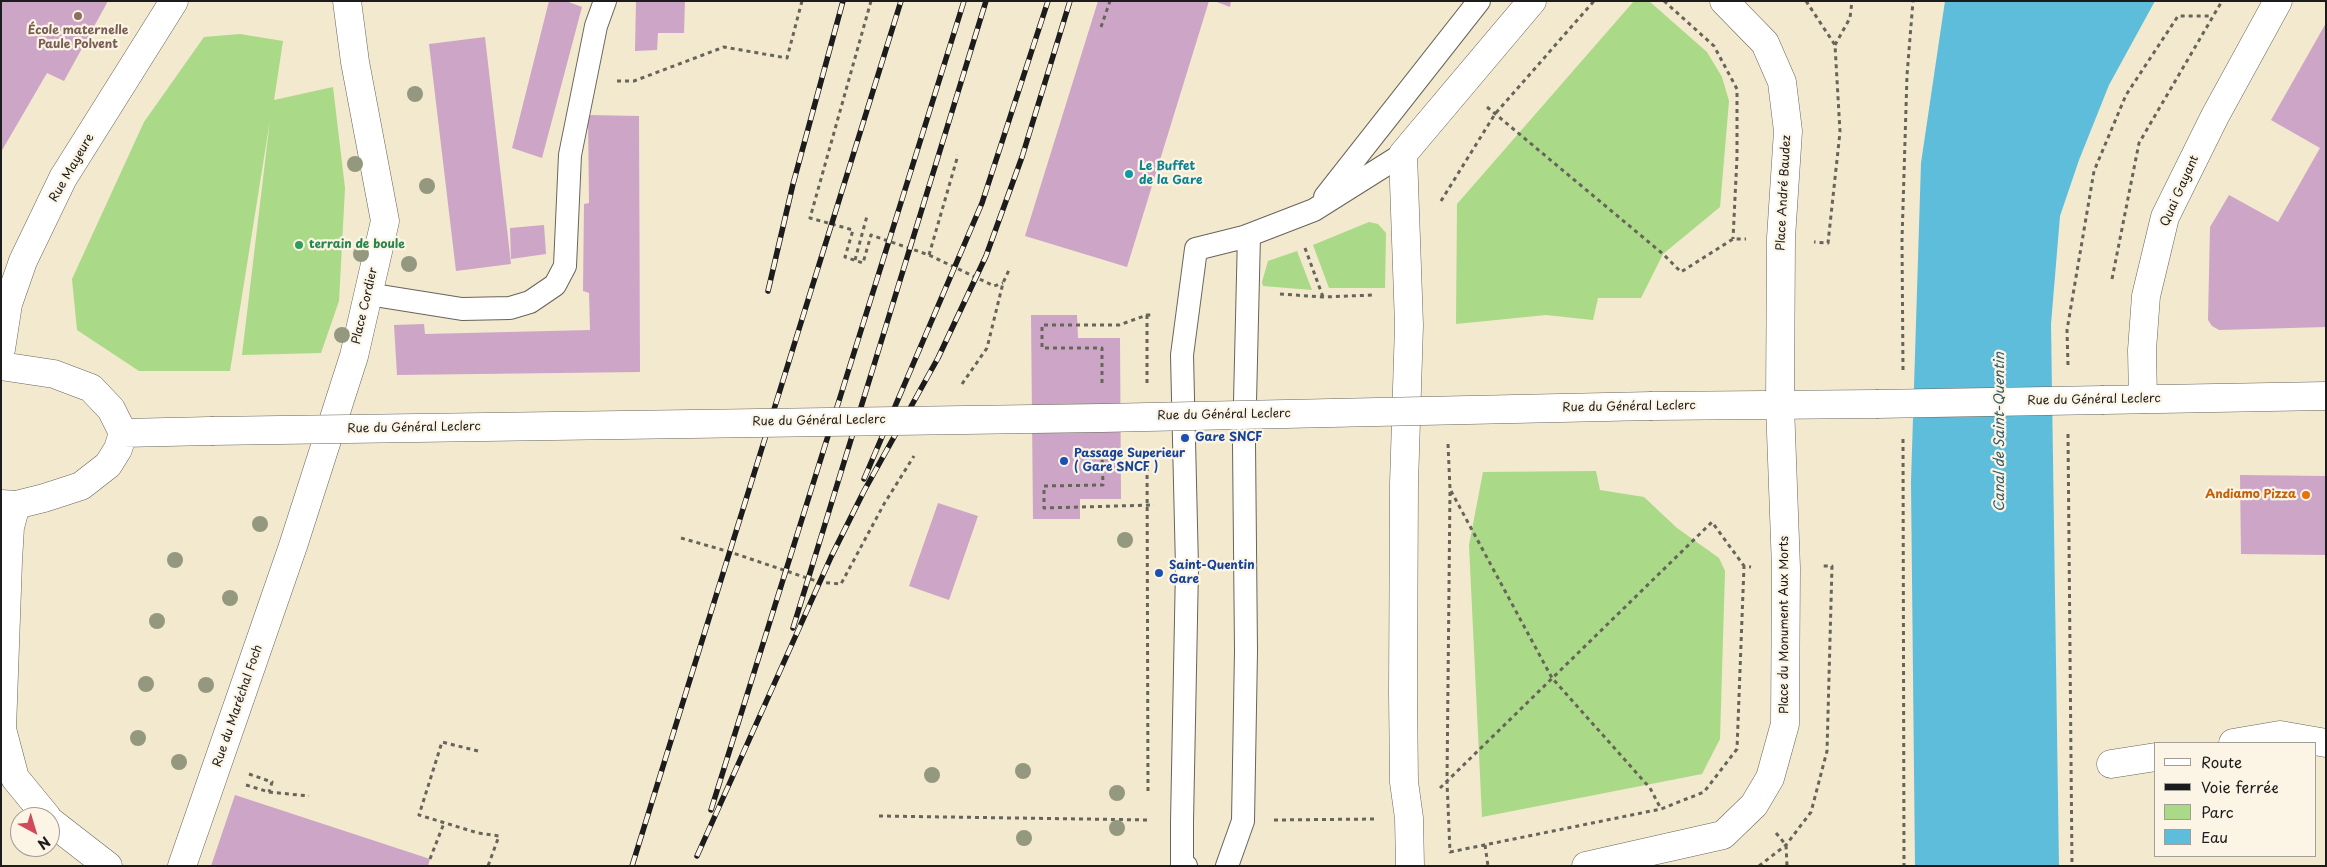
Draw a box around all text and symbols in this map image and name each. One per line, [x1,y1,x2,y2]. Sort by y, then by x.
marker: École maternelle Paule Polvent [72,10,84,22]
place label: École maternelle Paule Polvent [28,24,128,52]
street label: Rue Mayeure [47,131,97,205]
street label: Place André Baudez [1774,135,1794,251]
street label: Quai Gayant [2158,153,2202,229]
place label: Le Buffet de la Gare [1139,160,1202,188]
marker: Le Buffet de la Gare [1123,168,1135,180]
place label: terrain de boule [309,238,405,252]
marker: terrain de boule [293,239,305,251]
street label: Place Cordier [349,266,381,346]
water label: Canal de Saint-Quentin [1992,352,2008,512]
street label: Rue du Général Leclerc [2027,392,2161,408]
street label: Rue du Général Leclerc [1562,399,1696,415]
street label: Rue du Général Leclerc [1157,407,1291,423]
street label: Rue du Général Leclerc [752,413,886,429]
street label: Rue du Général Leclerc [347,420,481,436]
place label: Gare SNCF [1195,431,1262,445]
marker: Gare SNCF [1179,432,1191,444]
place label: Passage Superieur ( Gare SNCF ) [1074,447,1185,475]
marker: Passage Superieur ( Gare SNCF ) [1058,455,1070,467]
place label: Andiamo Pizza [2205,488,2296,502]
marker: Andiamo Pizza [2300,489,2312,501]
street label: Place du Monument Aux Morts [1778,536,1792,714]
place label: Saint-Quentin Gare [1169,559,1255,587]
marker: Saint-Quentin Gare [1153,567,1165,579]
street label: Rue du Maréchal Foch [210,643,266,769]
legend [2154,742,2317,857]
text: Route [2201,750,2242,773]
text: Voie ferrée [2201,775,2279,798]
text: Parc [2201,800,2234,823]
north arrow [10,807,60,857]
text: Eau [2201,825,2228,848]
text: N [33,832,55,855]

